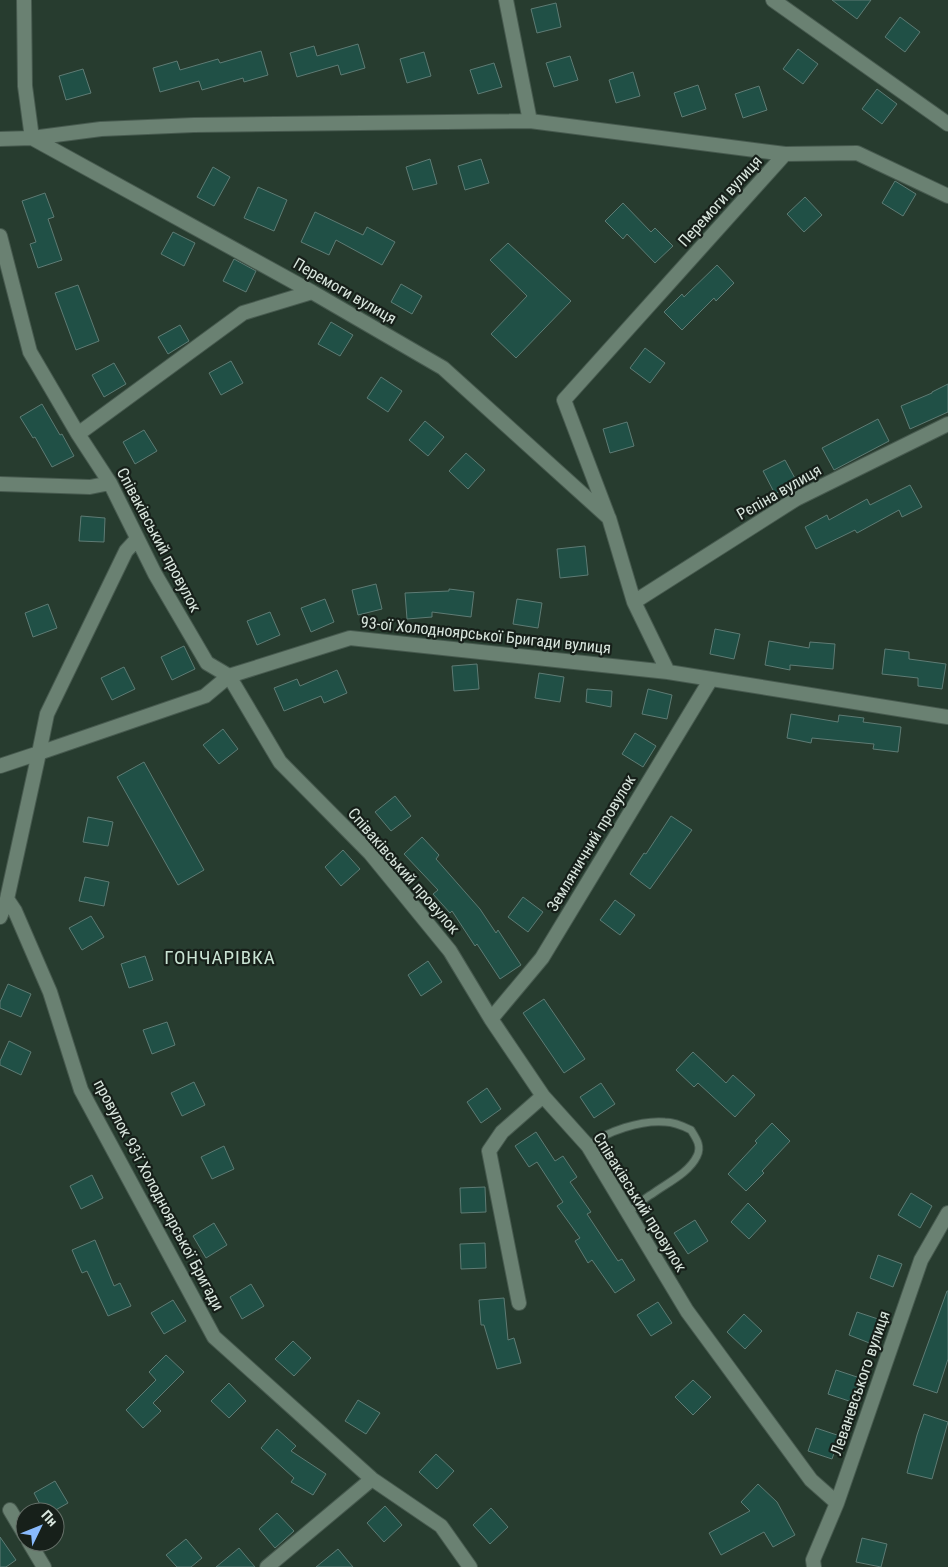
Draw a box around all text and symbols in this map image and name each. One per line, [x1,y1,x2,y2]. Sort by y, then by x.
street label: Перемоги вулиця [674,152,766,250]
street label: Перемоги вулиця [290,254,400,328]
street label: Рєпіна вулиця [733,460,825,524]
street label: Співаківський провулок [113,464,205,616]
street label: 93-ої Холодноярської Бригади вулиця [360,612,612,658]
street label: Земляничний провулок [543,771,640,915]
street label: Співаківський провулок [344,804,464,938]
district label: ГОНЧАРІВКА [164,946,276,969]
street label: провулок 93-ї Холодноярської Бригади [90,1076,228,1314]
street label: Співаківський провулок [589,1129,691,1276]
street label: Леваневського вулиця [826,1308,894,1458]
north arrow [15,1502,65,1552]
text: Пн [38,1507,61,1529]

